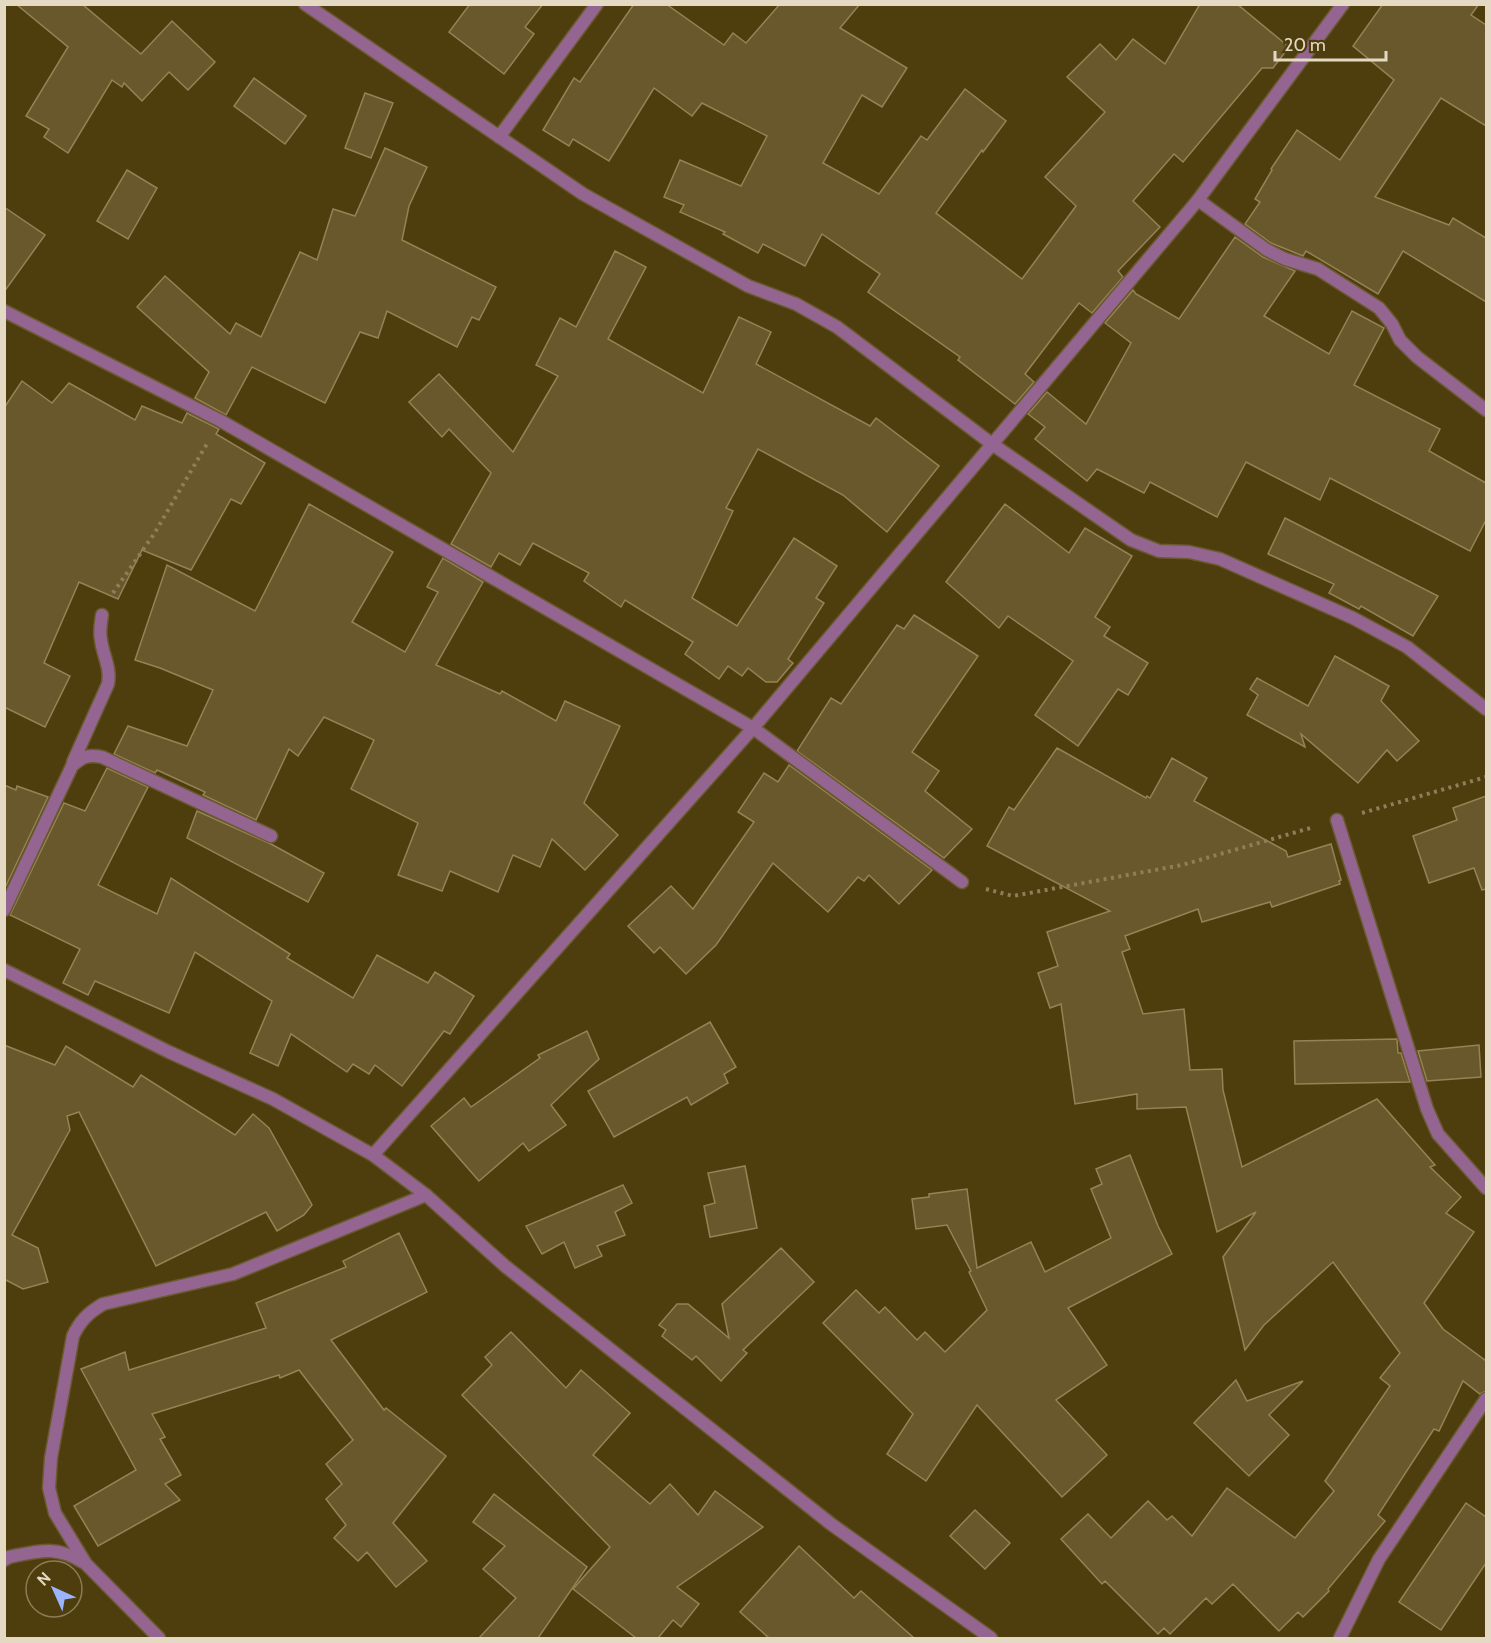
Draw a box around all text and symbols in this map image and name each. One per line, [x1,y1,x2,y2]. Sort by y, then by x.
scale bar [1275,24,1386,62]
text: 20 m [1284,34,1326,56]
north arrow [24,1559,84,1619]
text: N [33,1568,54,1589]

